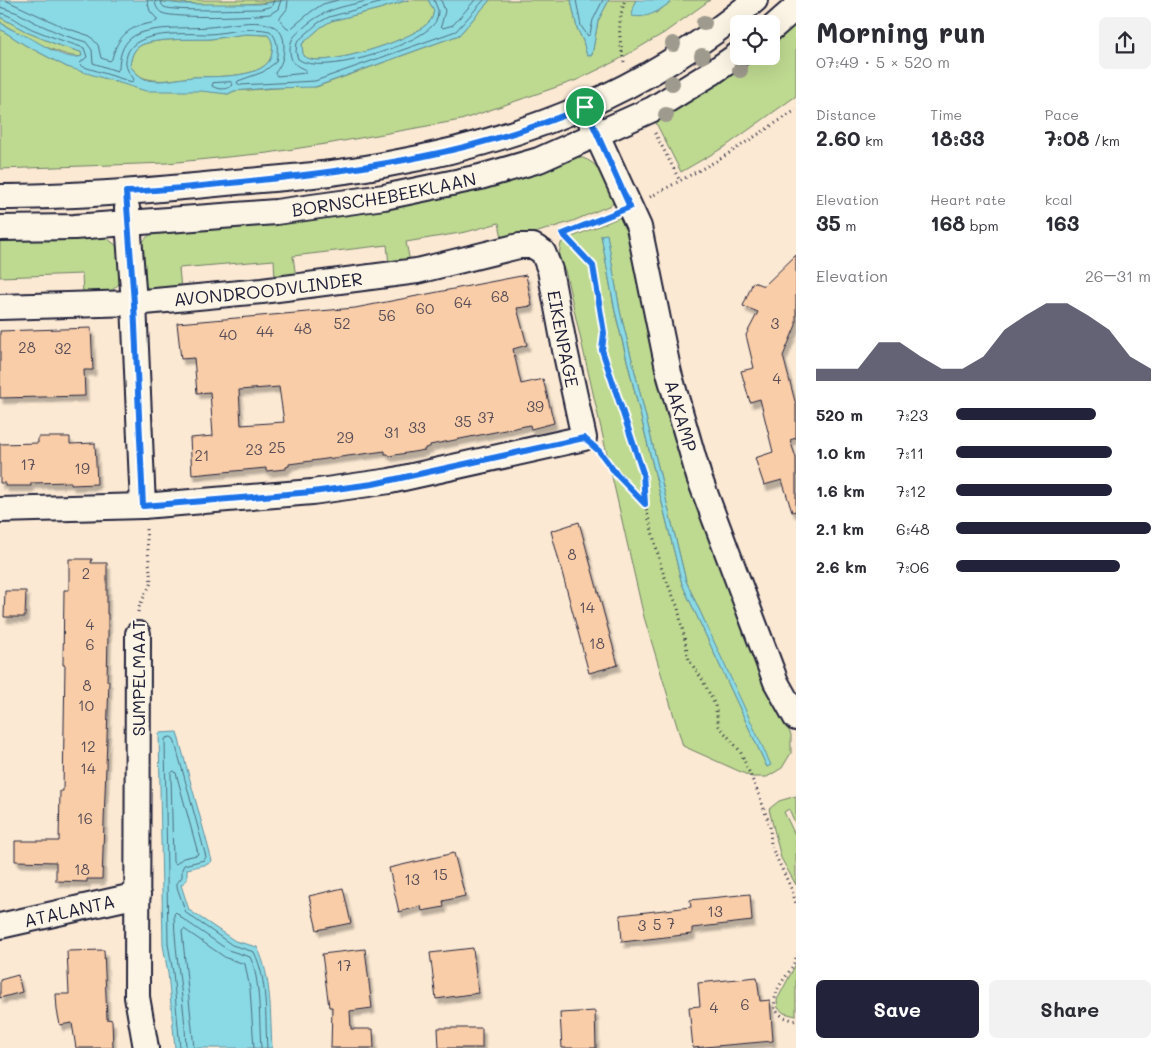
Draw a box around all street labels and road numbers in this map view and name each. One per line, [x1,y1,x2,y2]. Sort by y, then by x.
street label: BORNSCHEBEEKLAAN [290,166,478,222]
street label: AVONDROODVLINDER [173,266,364,311]
street label: EIKENPAGE [542,288,585,390]
street label: AAKAMP [660,377,703,454]
street label: SUMPELMAAT [126,620,150,736]
street label: ATALANTA [21,889,117,932]

